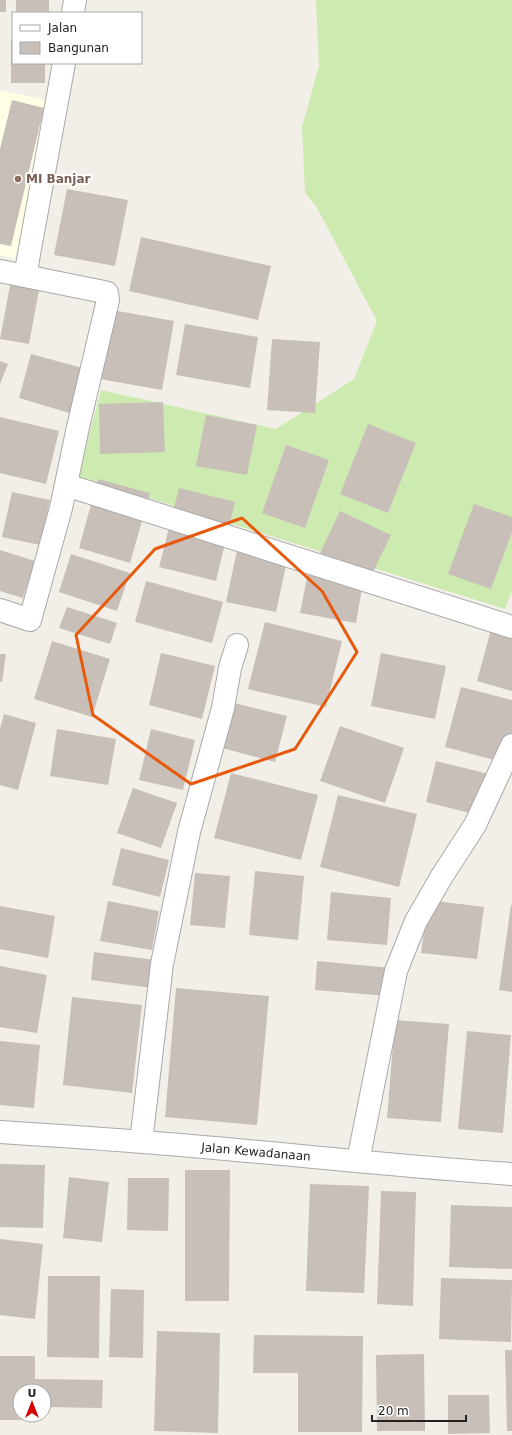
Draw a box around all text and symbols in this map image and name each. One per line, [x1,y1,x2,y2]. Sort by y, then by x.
legend [12,12,142,64]
text: Jalan [47,21,77,35]
text: Bangunan [48,41,109,55]
place label: MI Banjar [26,172,91,186]
marker: MI Banjar [13,174,23,184]
street label: Jalan Kewadanaan [200,1140,311,1164]
north arrow [12,1383,52,1423]
text: U [28,1387,36,1400]
scale bar [372,1397,466,1423]
text: 20 m [378,1404,409,1418]

